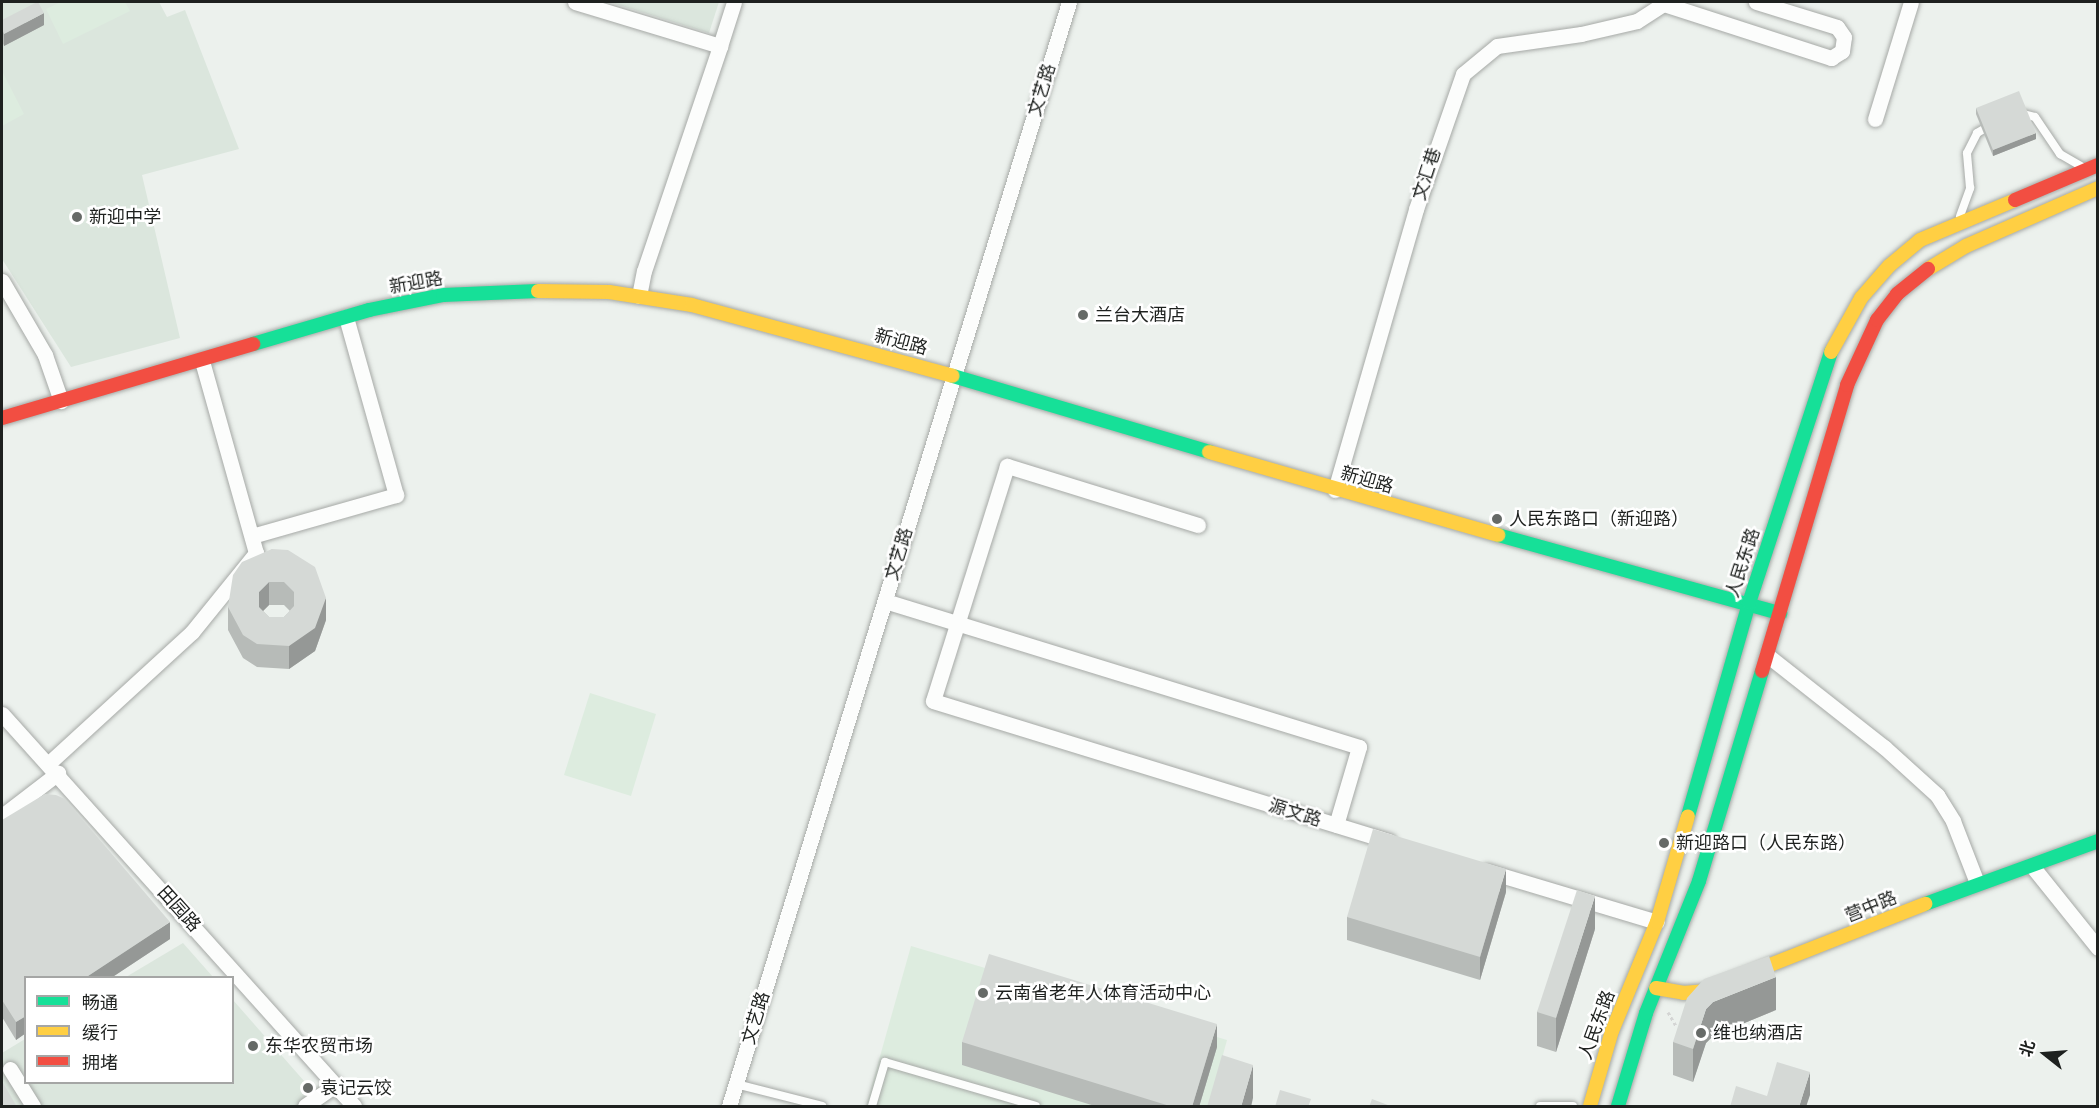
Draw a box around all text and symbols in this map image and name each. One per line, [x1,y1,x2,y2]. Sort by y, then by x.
street label: 文艺路 [1024,61,1060,119]
street label: 文汇巷 [1408,145,1446,203]
place label: 新迎中学 [89,206,161,228]
marker: 新迎中学 [70,210,84,224]
street label: 新迎路 [388,268,444,298]
place label: 兰台大酒店 [1095,304,1185,326]
marker: 兰台大酒店 [1076,308,1090,322]
street label: 新迎路 [872,325,930,359]
street label: 新迎路 [1338,462,1396,498]
place label: 人民东路口（新迎路） [1509,508,1689,530]
marker: 人民东路口（新迎路） [1490,512,1504,526]
street label: 文艺路 [881,525,917,583]
street label: 人民东路 [1722,525,1764,601]
street label: 源文路 [1266,795,1324,831]
place label: 新迎路口（人民东路） [1676,832,1856,854]
marker: 新迎路口（人民东路） [1657,836,1671,850]
street label: 田园路 [153,882,205,936]
street label: 营中路 [1842,887,1900,927]
legend [24,976,234,1084]
place label: 云南省老年人体育活动中心 [995,982,1211,1004]
marker: 云南省老年人体育活动中心 [976,986,990,1000]
street label: 人民东路 [1575,987,1619,1063]
street label: 文艺路 [738,989,774,1047]
text: 畅通 [82,992,118,1014]
text: 缓行 [82,1022,118,1044]
place label: 维也纳酒店 [1713,1022,1803,1044]
north arrow [2015,1024,2075,1084]
marker: 维也纳酒店 [1694,1026,1708,1040]
place label: 东华农贸市场 [265,1035,373,1057]
text: 北 [2016,1038,2039,1059]
marker: 东华农贸市场 [246,1039,260,1053]
text: 拥堵 [82,1052,118,1074]
place label: 袁记云饺 [320,1077,392,1099]
marker: 袁记云饺 [301,1081,315,1095]

